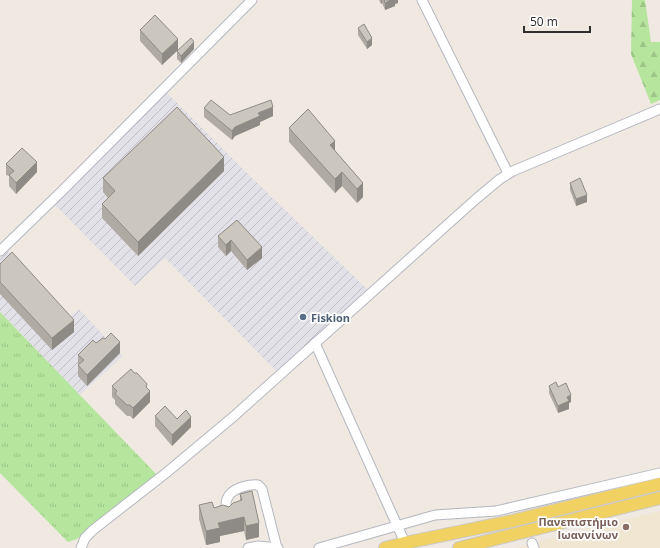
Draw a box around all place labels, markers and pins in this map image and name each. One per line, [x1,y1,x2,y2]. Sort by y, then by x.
place label: Fiskion [311,310,350,325]
marker: Fiskion [298,312,308,322]
place label: Πανεπιστήμιο Ιωαννίνων [539,514,618,542]
marker: Πανεπιστήμιο Ιωαννίνων [621,522,631,532]

